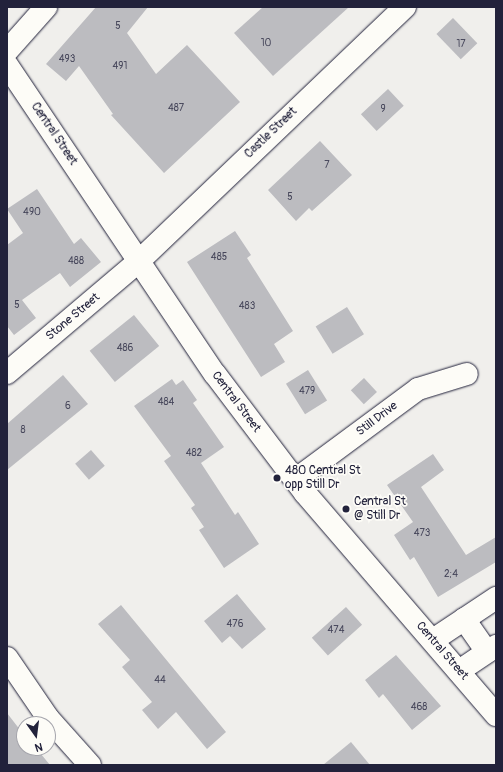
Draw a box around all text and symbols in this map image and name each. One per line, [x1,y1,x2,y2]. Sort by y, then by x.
house number: 5 [115,21,121,33]
house number: 10 [261,38,271,50]
house number: 17 [456,39,466,51]
house number: 493 [59,54,75,66]
house number: 491 [113,61,127,73]
street label: Central Street [28,100,80,168]
house number: 487 [168,103,184,115]
house number: 9 [380,104,386,116]
street label: Castle Street [242,105,300,161]
house number: 7 [324,160,330,172]
house number: 5 [287,192,293,204]
house number: 490 [23,207,41,219]
house number: 485 [211,252,227,264]
house number: 488 [68,256,84,268]
street label: Stone Street [43,290,103,344]
house number: 5 [14,300,20,312]
house number: 483 [239,301,255,313]
house number: 486 [117,343,133,355]
street label: Central Street [208,369,264,435]
house number: 479 [299,386,315,398]
house number: 484 [158,397,174,409]
street label: Still Drive [354,399,400,439]
house number: 6 [65,401,71,413]
house number: 8 [20,425,26,437]
house number: 482 [186,448,202,460]
place label: 480 Central St opp Still Dr [285,464,361,492]
marker: 480 Central St opp Still Dr [272,473,282,483]
place label: Central St @ Still Dr [354,495,406,523]
marker: Central St @ Still Dr [341,504,351,514]
house number: 473 [414,528,430,540]
house number: 2;4 [444,569,458,581]
house number: 476 [227,619,243,631]
street label: Central Street [413,619,471,683]
house number: 474 [328,625,344,637]
house number: 44 [154,675,166,687]
house number: 468 [411,702,427,714]
north arrow [16,716,56,756]
text: N [34,740,44,754]

